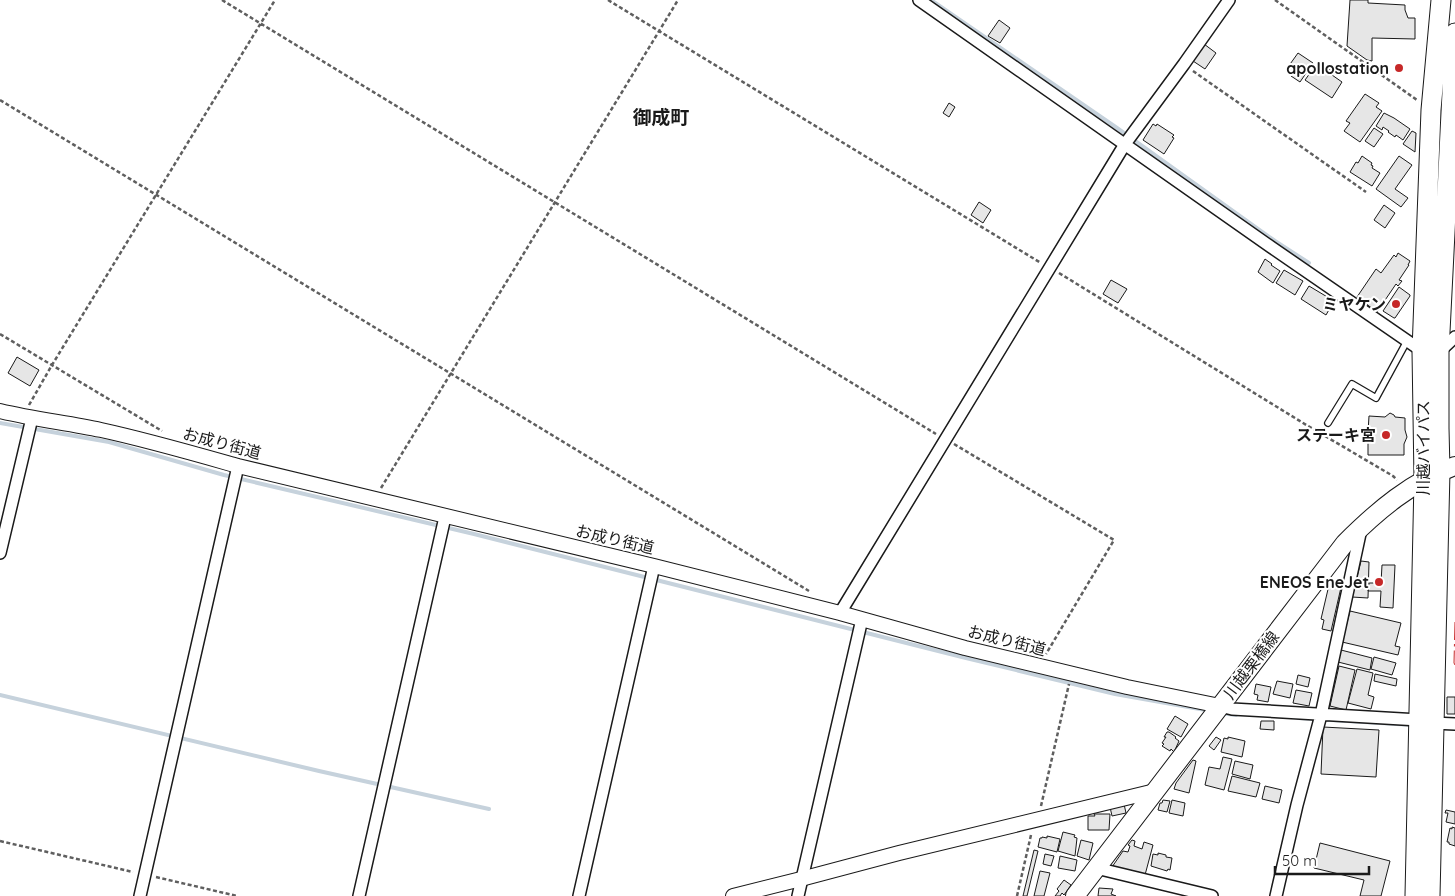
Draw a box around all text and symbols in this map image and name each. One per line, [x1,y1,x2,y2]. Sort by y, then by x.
place label: apollostation [1286,58,1389,78]
marker: apollostation [1393,62,1405,74]
district label: 御成町 [632,105,690,129]
place label: ミヤケン [1322,294,1386,314]
marker: ミヤケン [1390,298,1402,310]
street label: 川越バイパス [1413,400,1433,496]
street label: お成り街道 [181,423,263,463]
place label: ステーキ宮 [1296,425,1376,445]
marker: ステーキ宮 [1380,429,1392,441]
street label: お成り街道 [574,520,656,558]
place label: ENEOS EneJet [1260,572,1369,592]
marker: ENEOS EneJet [1373,576,1385,588]
street label: お成り街道 [966,621,1048,659]
street label: 川越栗橋線 [1219,627,1283,703]
scale bar [1275,844,1369,876]
text: 50 m [1282,851,1317,870]

